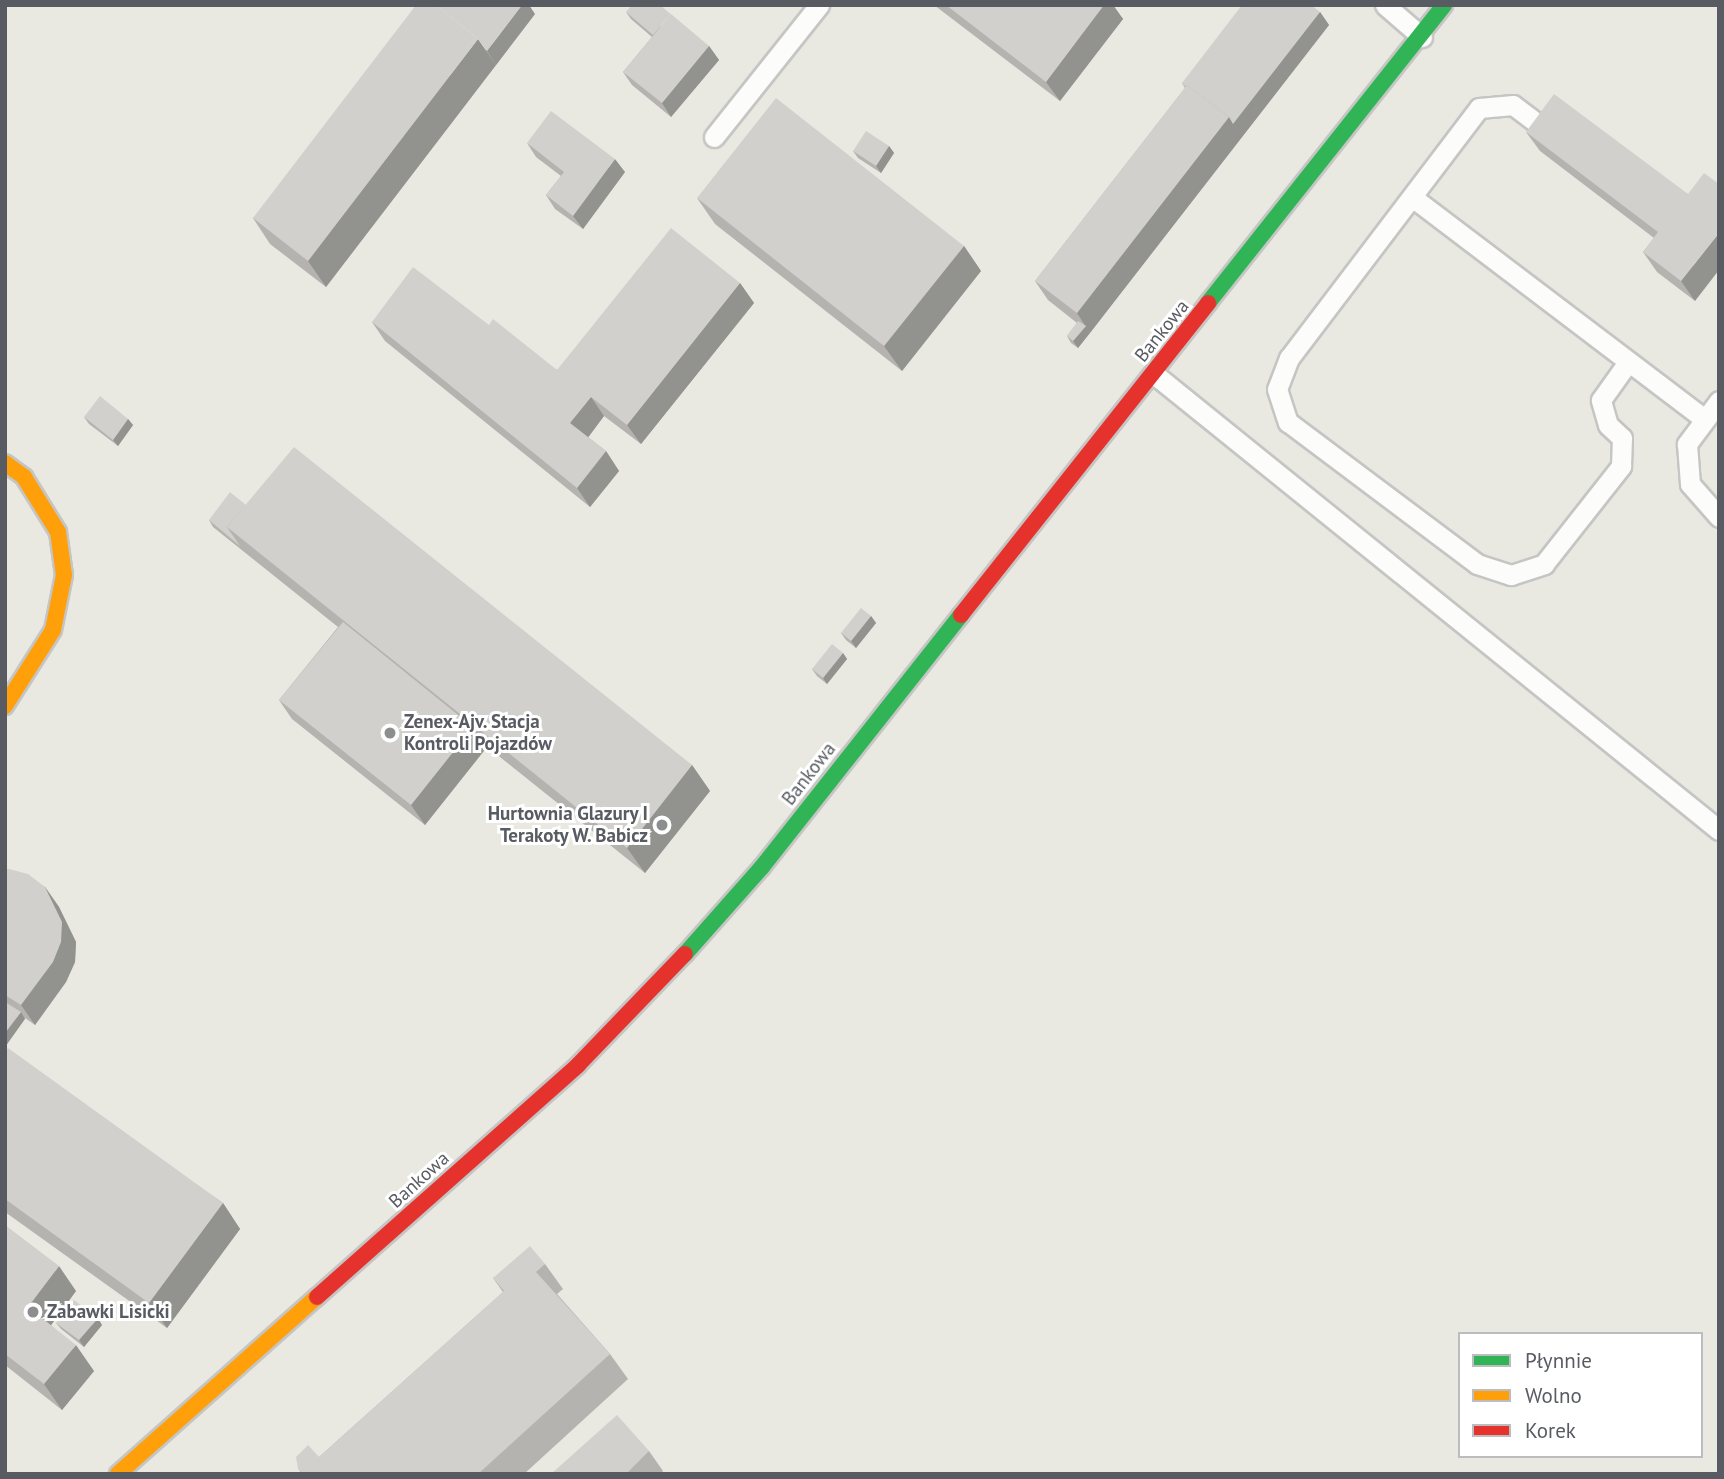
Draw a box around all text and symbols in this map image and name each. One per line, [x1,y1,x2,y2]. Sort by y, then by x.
street label: Bankowa [1130,295,1194,367]
place label: Zenex-Ajv. Stacja Kontroli Pojazdów [404,711,552,755]
marker: Zenex-Ajv. Stacja Kontroli Pojazdów [382,725,398,741]
street label: Bankowa [777,738,841,810]
place label: Hurtownia Glazury I Terakoty W. Babicz [487,803,648,847]
marker: Hurtownia Glazury I Terakoty W. Babicz [654,817,670,833]
street label: Bankowa [384,1147,454,1213]
place label: Zabawki Lisicki [47,1301,170,1323]
marker: Zabawki Lisicki [25,1304,41,1320]
legend [1458,1332,1703,1458]
text: Płynnie [1525,1347,1592,1374]
text: Wolno [1525,1382,1582,1409]
text: Korek [1525,1417,1576,1444]

